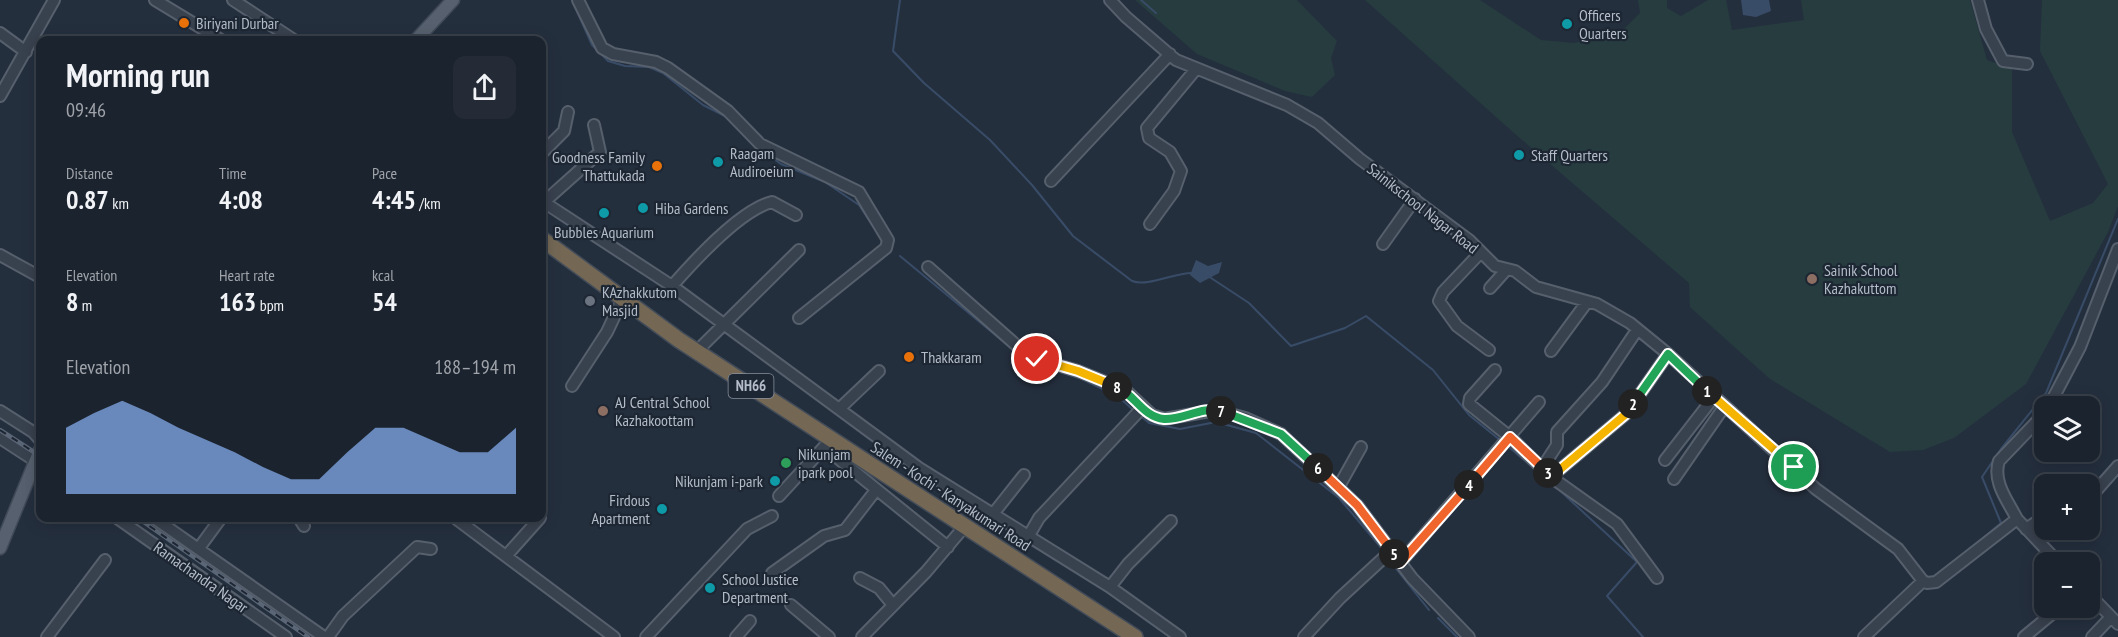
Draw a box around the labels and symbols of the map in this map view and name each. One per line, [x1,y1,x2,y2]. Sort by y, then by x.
place label: Officers Quarters [1579,5,1627,43]
place label: Biriyani Durbar [196,13,279,33]
marker: Biriyani Durbar [177,16,191,30]
marker: Officers Quarters [1560,17,1574,31]
place label: Raagam Audiroeium [730,143,794,181]
place label: Staff Quarters [1531,145,1608,165]
place label: Goodness Family Thattukada [552,147,645,185]
marker: Staff Quarters [1512,148,1526,162]
marker: Raagam Audiroeium [711,155,725,169]
street label: Sainikschool Nagar Road [1363,158,1483,258]
marker: Goodness Family Thattukada [650,159,664,173]
place label: Hiba Gardens [655,198,728,218]
marker: Hiba Gardens [636,201,650,215]
marker: Bubbles Aquarium [597,206,611,220]
place label: Bubbles Aquarium [554,222,654,242]
place label: Sainik School Kazhakuttom [1824,260,1898,298]
marker: Sainik School Kazhakuttom [1805,272,1819,286]
place label: KAzhakkutom Masjid [602,282,677,320]
marker: KAzhakkutom Masjid [583,294,597,308]
pin [1011,333,1062,384]
place label: Thakkaram [921,347,982,367]
marker: Thakkaram [902,350,916,364]
pin: 8 [1102,372,1132,402]
road number: NH66 [728,374,774,398]
pin: 1 [1692,376,1722,406]
pin: 2 [1618,389,1648,419]
place label: AJ Central School Kazhakoottam [615,392,710,430]
pin: 7 [1206,396,1236,426]
marker: AJ Central School Kazhakoottam [596,404,610,418]
street label: Salem - Kochi - Kanyakumari Road [867,437,1035,555]
pin [1768,441,1819,492]
place label: Nikunjam ipark pool [798,444,853,482]
pin: 6 [1303,453,1333,483]
marker: Nikunjam ipark pool [779,456,793,470]
pin: 3 [1533,458,1563,488]
pin: 4 [1454,470,1484,500]
place label: Nikunjam i-park [675,471,764,491]
marker: Nikunjam i-park [768,474,782,488]
place label: Firdous Apartment [591,490,651,528]
marker: Firdous Apartment [655,502,669,516]
street label: Ramachandra Nagar [150,537,253,617]
pin: 5 [1379,539,1409,569]
place label: School Justice Department [722,569,799,607]
marker: School Justice Department [703,581,717,595]

